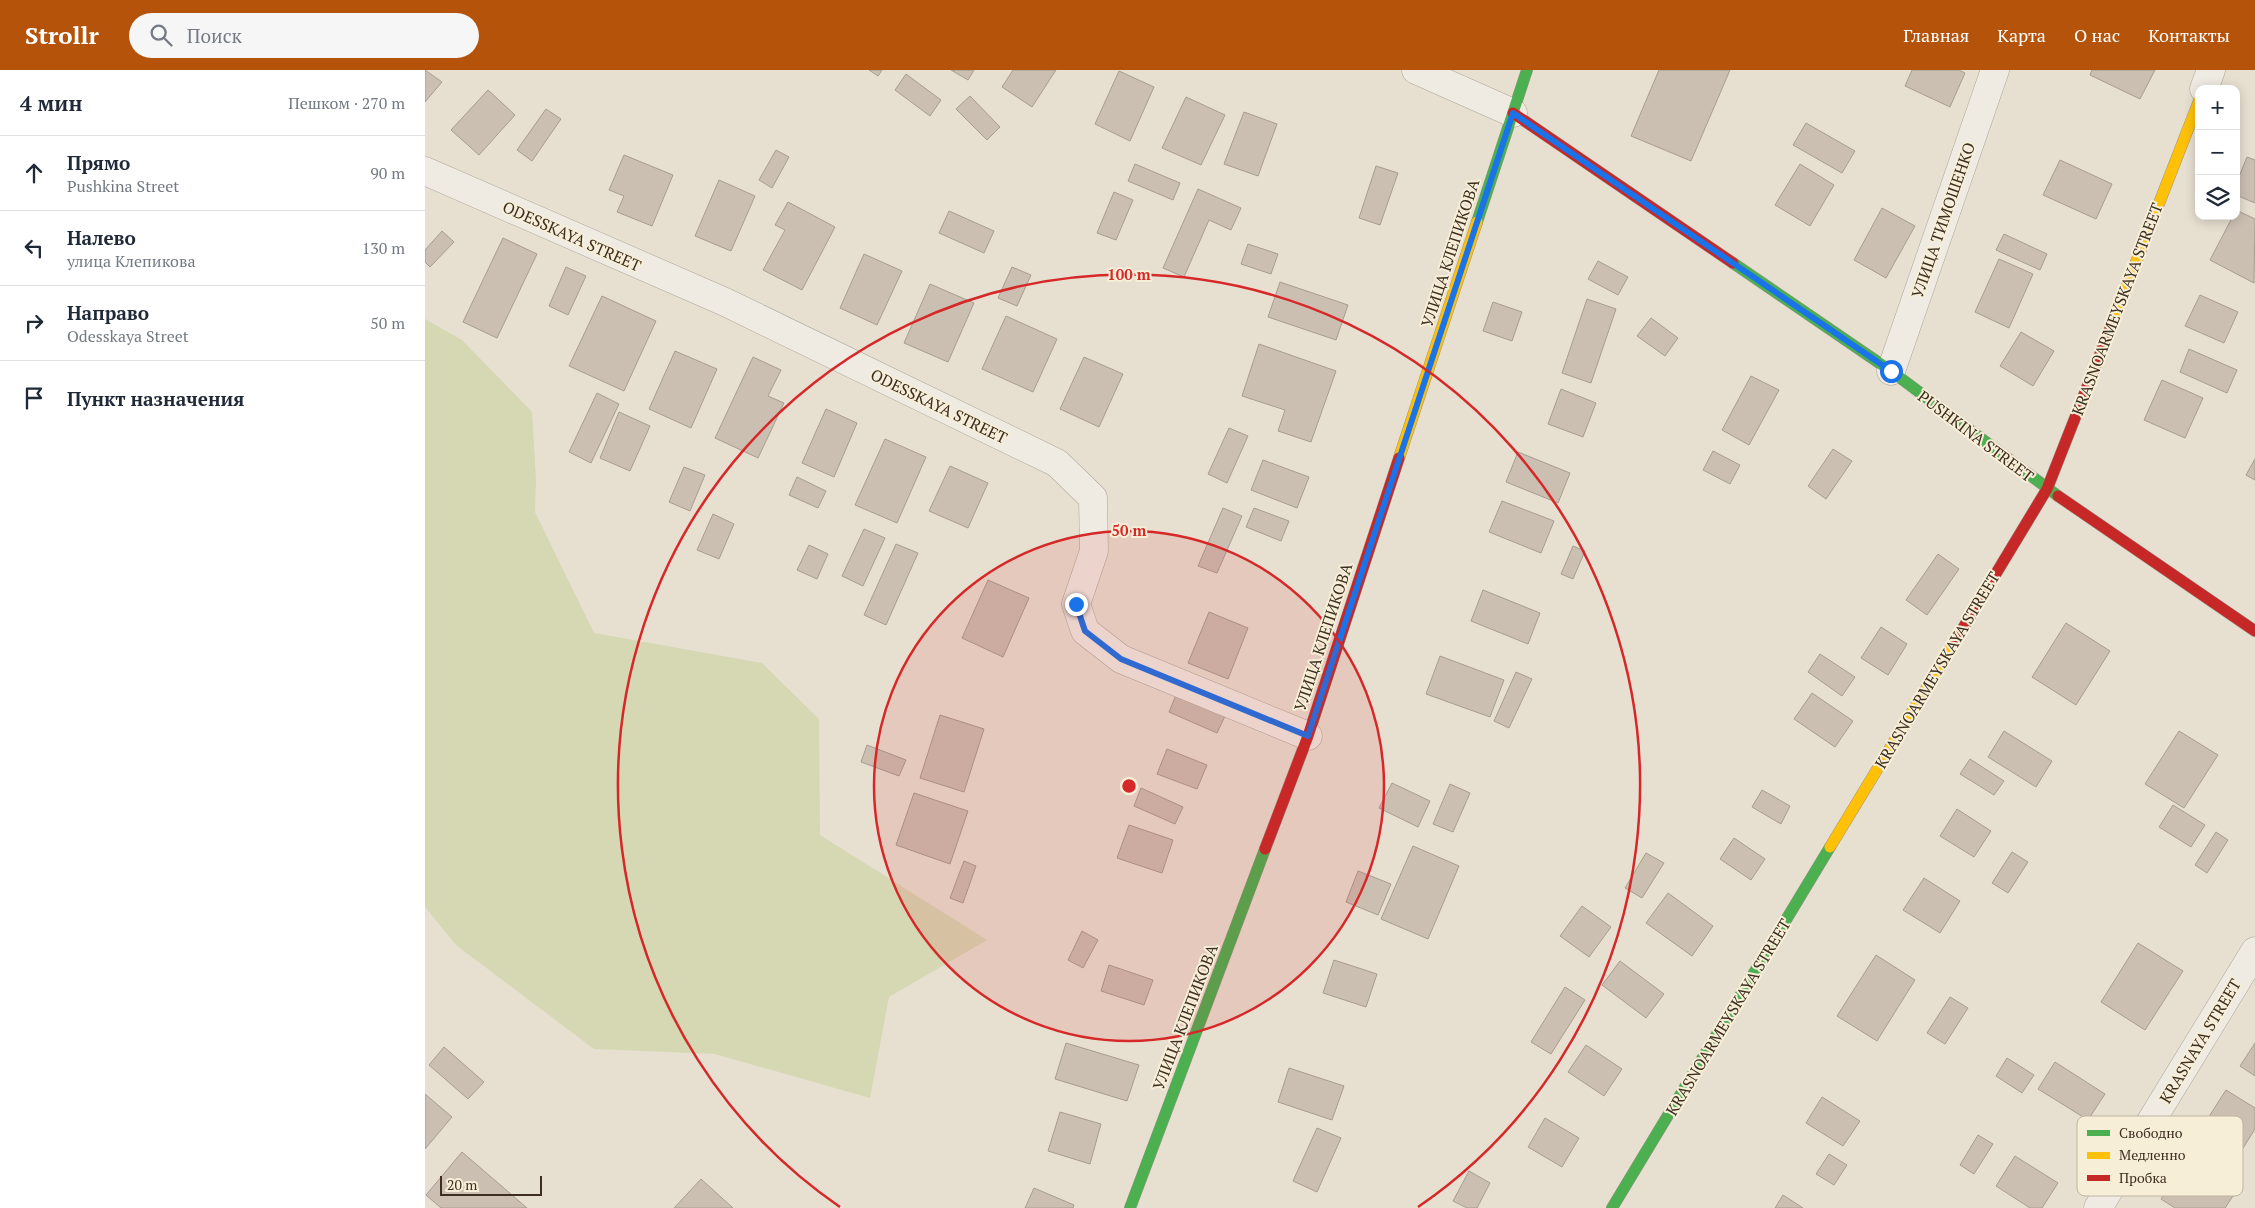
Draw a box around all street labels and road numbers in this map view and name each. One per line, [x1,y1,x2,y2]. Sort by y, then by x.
street label: УЛИЦА ТИМОШЕНКО [1906,139,1980,301]
street label: УЛИЦА КЛЕПИКОВА [1416,176,1484,330]
street label: ODESSKAYA STREET [499,196,645,277]
street label: KRASNOARMEYSKAYA STREET [2066,200,2168,418]
street label: ODESSKAYA STREET [867,363,1011,449]
street label: PUSHKINA STREET [1914,385,2039,487]
street label: УЛИЦА КЛЕПИКОВА [1289,560,1357,714]
street label: KRASNOARMEYSKAYA STREET [1869,567,2005,772]
street label: KRASNOARMEYSKAYA STREET [1660,914,1796,1119]
street label: УЛИЦА КЛЕПИКОВА [1147,941,1223,1093]
street label: KRASNAYA STREET [2154,974,2246,1107]

